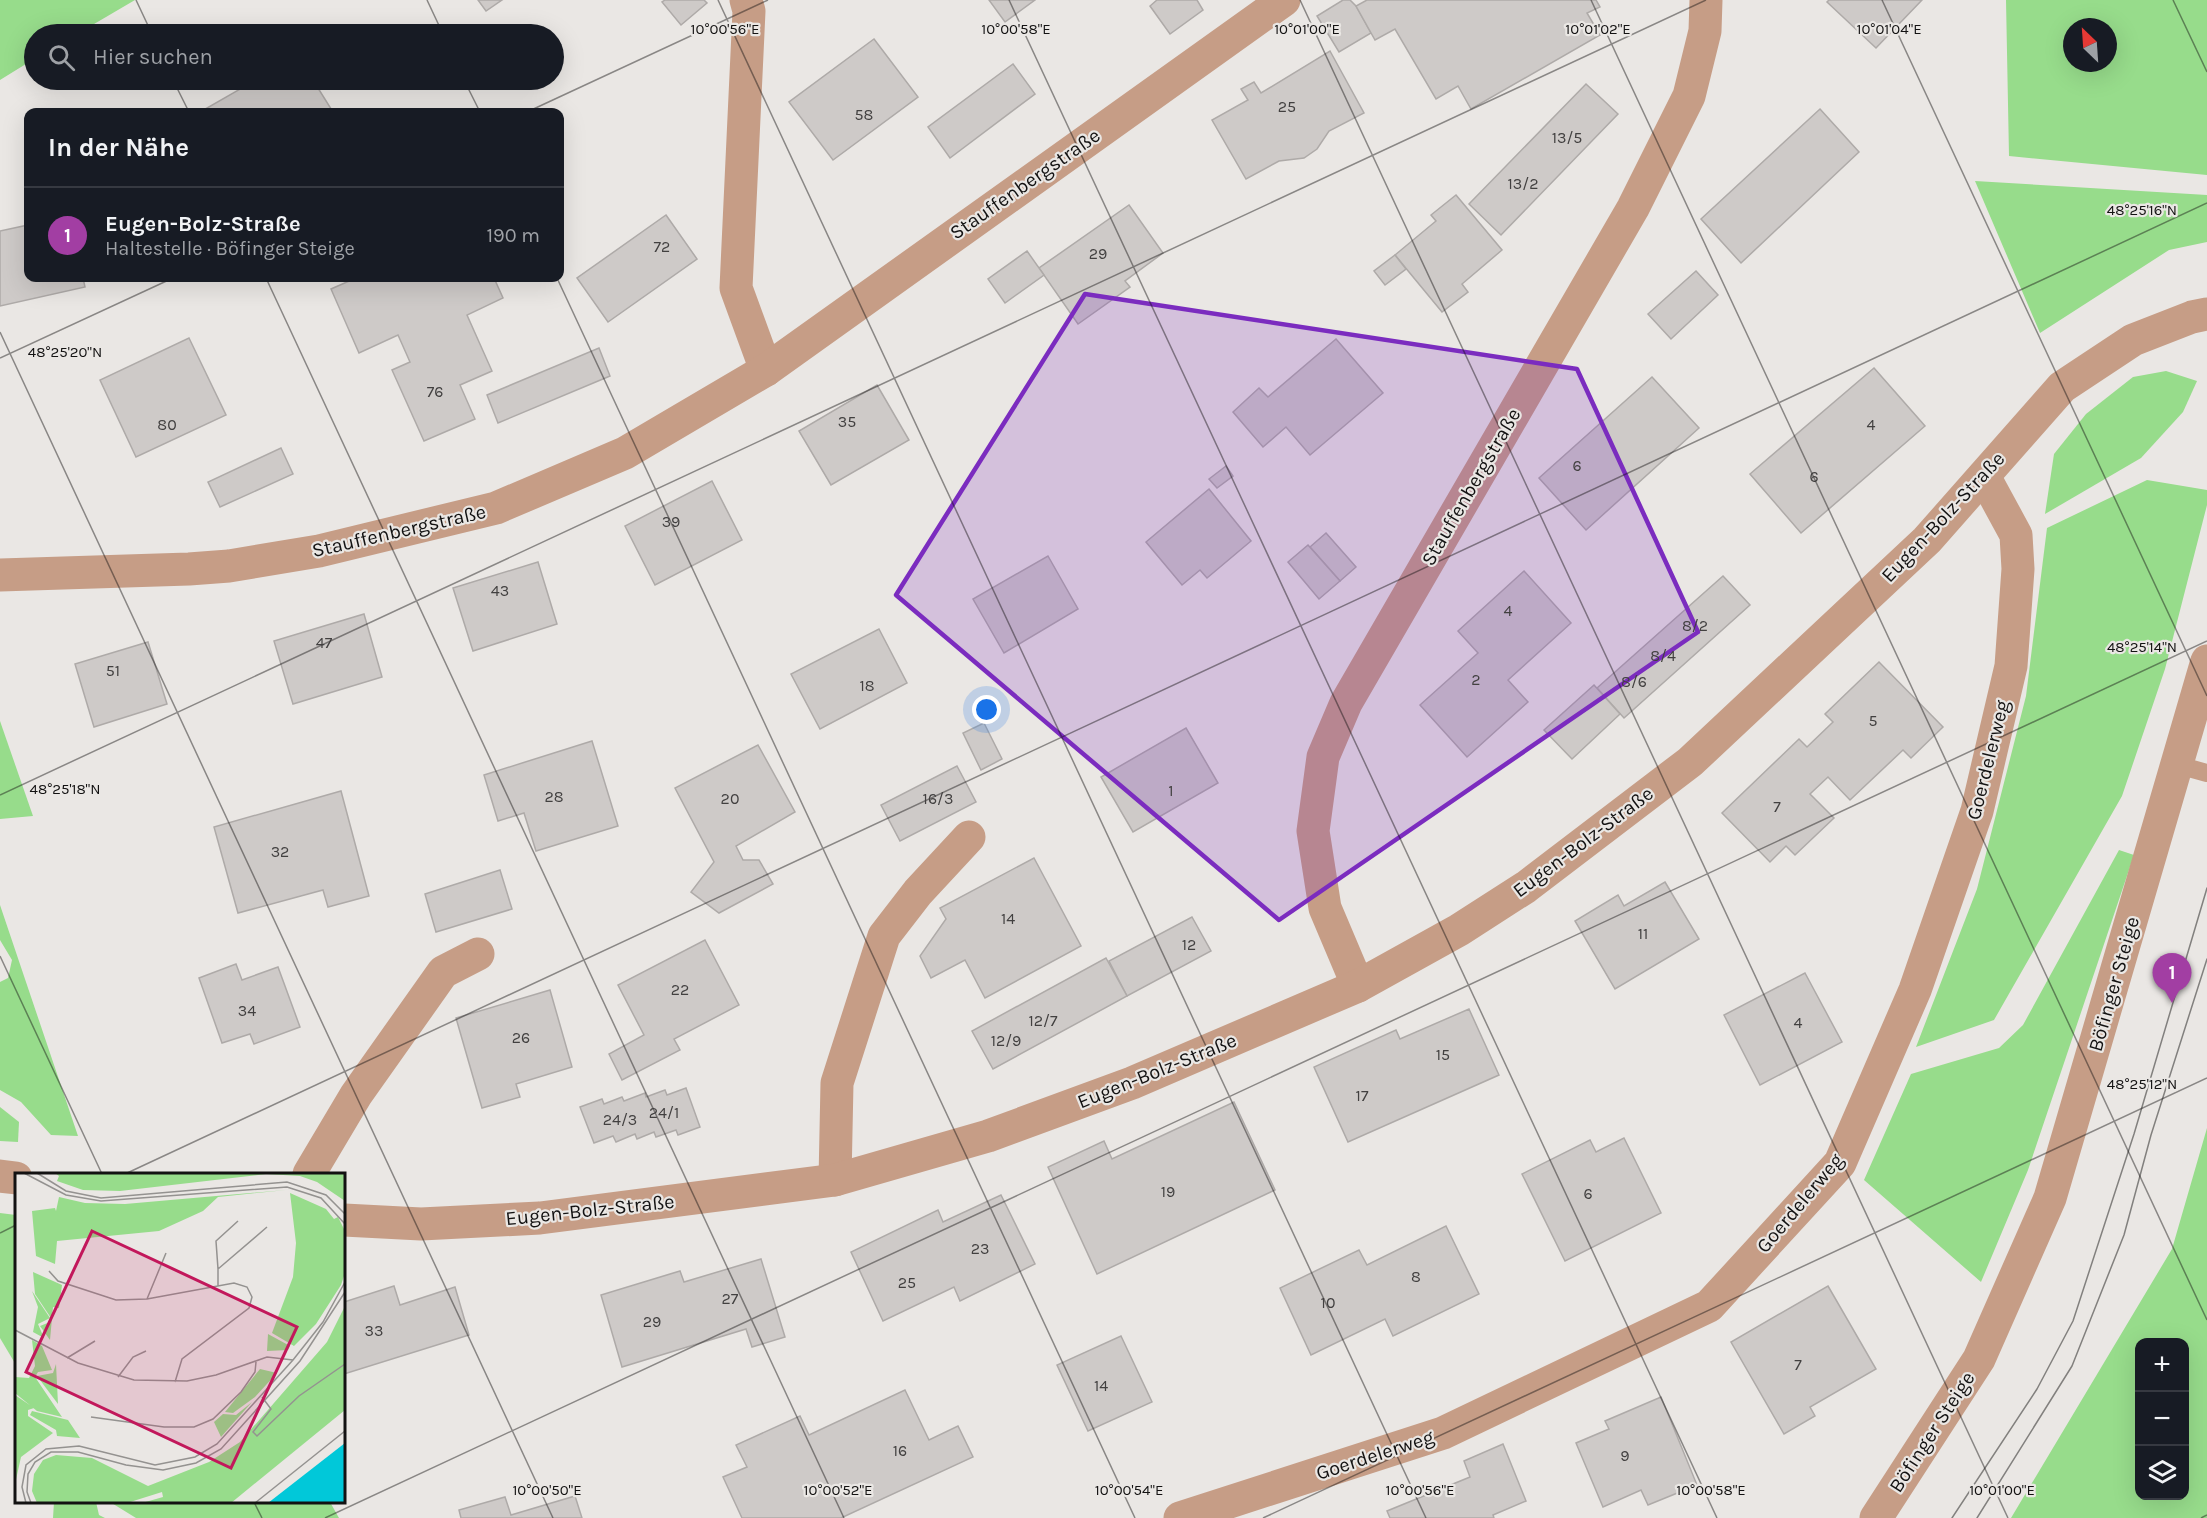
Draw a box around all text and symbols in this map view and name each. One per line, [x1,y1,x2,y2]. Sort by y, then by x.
north arrow [2063,18,2117,72]
text: 10°00'56"E [691,20,759,38]
text: 10°00'58"E [981,20,1051,38]
text: 10°01'00"E [1274,20,1340,38]
text: 10°01'02"E [1565,20,1631,38]
text: 10°01'04"E [1856,20,1922,38]
search box [24,24,564,90]
icon: search [45,41,78,74]
text: Hier suchen [93,44,213,70]
house number: 25 [1278,97,1296,116]
house number: 58 [855,105,873,124]
street label: Stauffenbergstraße [946,124,1104,244]
house number: 13/5 [1552,128,1582,147]
text: In der Nähe [48,132,189,163]
house number: 13/2 [1508,174,1538,193]
text: 48°25'16"N [2107,201,2177,219]
text: Eugen-Bolz-Straße [105,211,301,237]
text: 1 [64,224,71,247]
text: 190 m [486,224,540,247]
text: Haltestelle · Böfinger Steige [105,237,355,260]
house number: 72 [654,237,670,256]
house number: 29 [1089,244,1107,263]
text: 48°25'20"N [28,343,102,361]
house number: 76 [427,382,443,401]
street label: Stauffenbergstraße [1417,404,1525,570]
house number: 35 [838,412,856,431]
house number: 80 [157,415,177,434]
house number: 4 [1867,415,1876,434]
street label: Eugen-Bolz-Straße [1877,447,2009,587]
house number: 6 [1572,456,1582,475]
house number: 6 [1809,467,1819,486]
street label: Stauffenbergstraße [310,500,488,562]
house number: 39 [662,512,680,531]
house number: 43 [491,581,509,600]
house number: 4 [1504,601,1513,620]
house number: 8/2 [1682,616,1708,635]
house number: 47 [316,633,333,652]
text: 48°25'14"N [2107,638,2177,656]
house number: 8/4 [1650,646,1676,665]
house number: 51 [106,661,120,680]
house number: 2 [1471,670,1481,689]
house number: 8/6 [1621,672,1647,691]
house number: 18 [859,676,875,695]
your location [972,695,1001,724]
street label: Goerdelerweg [1962,698,2014,822]
house number: 5 [1868,711,1878,730]
text: 48°25'18"N [30,780,100,798]
house number: 1 [1168,781,1174,800]
street label: Eugen-Bolz-Straße [1508,782,1658,902]
house number: 28 [544,787,564,806]
house number: 20 [721,789,739,808]
house number: 16/3 [923,789,953,808]
house number: 7 [1773,797,1781,816]
house number: 32 [271,842,289,861]
house number: 14 [1001,909,1015,928]
street label: Böfinger Steige [2084,914,2144,1054]
house number: 11 [1638,924,1648,943]
house number: 12 [1182,935,1196,954]
pin: 1 [2152,954,2192,1003]
house number: 22 [671,980,689,999]
house number: 34 [238,1001,256,1020]
house number: 12/7 [1029,1011,1058,1030]
house number: 4 [1794,1013,1803,1032]
house number: 26 [512,1028,530,1047]
street label: Eugen-Bolz-Straße [1074,1029,1240,1113]
house number: 12/9 [991,1031,1021,1050]
house number: 15 [1436,1045,1450,1064]
text: 48°25'12"N [2107,1075,2177,1093]
house number: 17 [1356,1086,1369,1105]
house number: 24/1 [649,1103,679,1122]
house number: 24/3 [603,1110,637,1129]
street label: Goerdelerweg [1752,1149,1848,1257]
inset map [15,1173,345,1503]
house number: 19 [1161,1182,1175,1201]
house number: 6 [1583,1184,1593,1203]
street label: Eugen-Bolz-Straße [504,1190,676,1230]
house number: 23 [971,1239,989,1258]
house number: 8 [1411,1267,1421,1286]
house number: 25 [898,1273,916,1292]
house number: 27 [722,1289,739,1308]
house number: 10 [1321,1293,1335,1312]
house number: 29 [643,1312,661,1331]
house number: 33 [365,1321,383,1340]
map controls [2135,1338,2189,1500]
button: + [2135,1338,2189,1392]
house number: 7 [1794,1355,1802,1374]
street label: Böfinger Steige [1884,1367,1980,1497]
house number: 14 [1094,1376,1108,1395]
button: − [2135,1392,2189,1446]
street label: Goerdelerweg [1313,1425,1437,1485]
house number: 16 [893,1441,907,1460]
house number: 9 [1620,1446,1630,1465]
button: layers [2135,1446,2189,1500]
text: 10°00'50"E [512,1481,582,1499]
text: 10°00'52"E [804,1481,872,1499]
text: 10°00'54"E [1095,1481,1163,1499]
text: 10°00'56"E [1386,1481,1454,1499]
text: 10°00'58"E [1676,1481,1746,1499]
text: 10°01'00"E [1969,1481,2035,1499]

